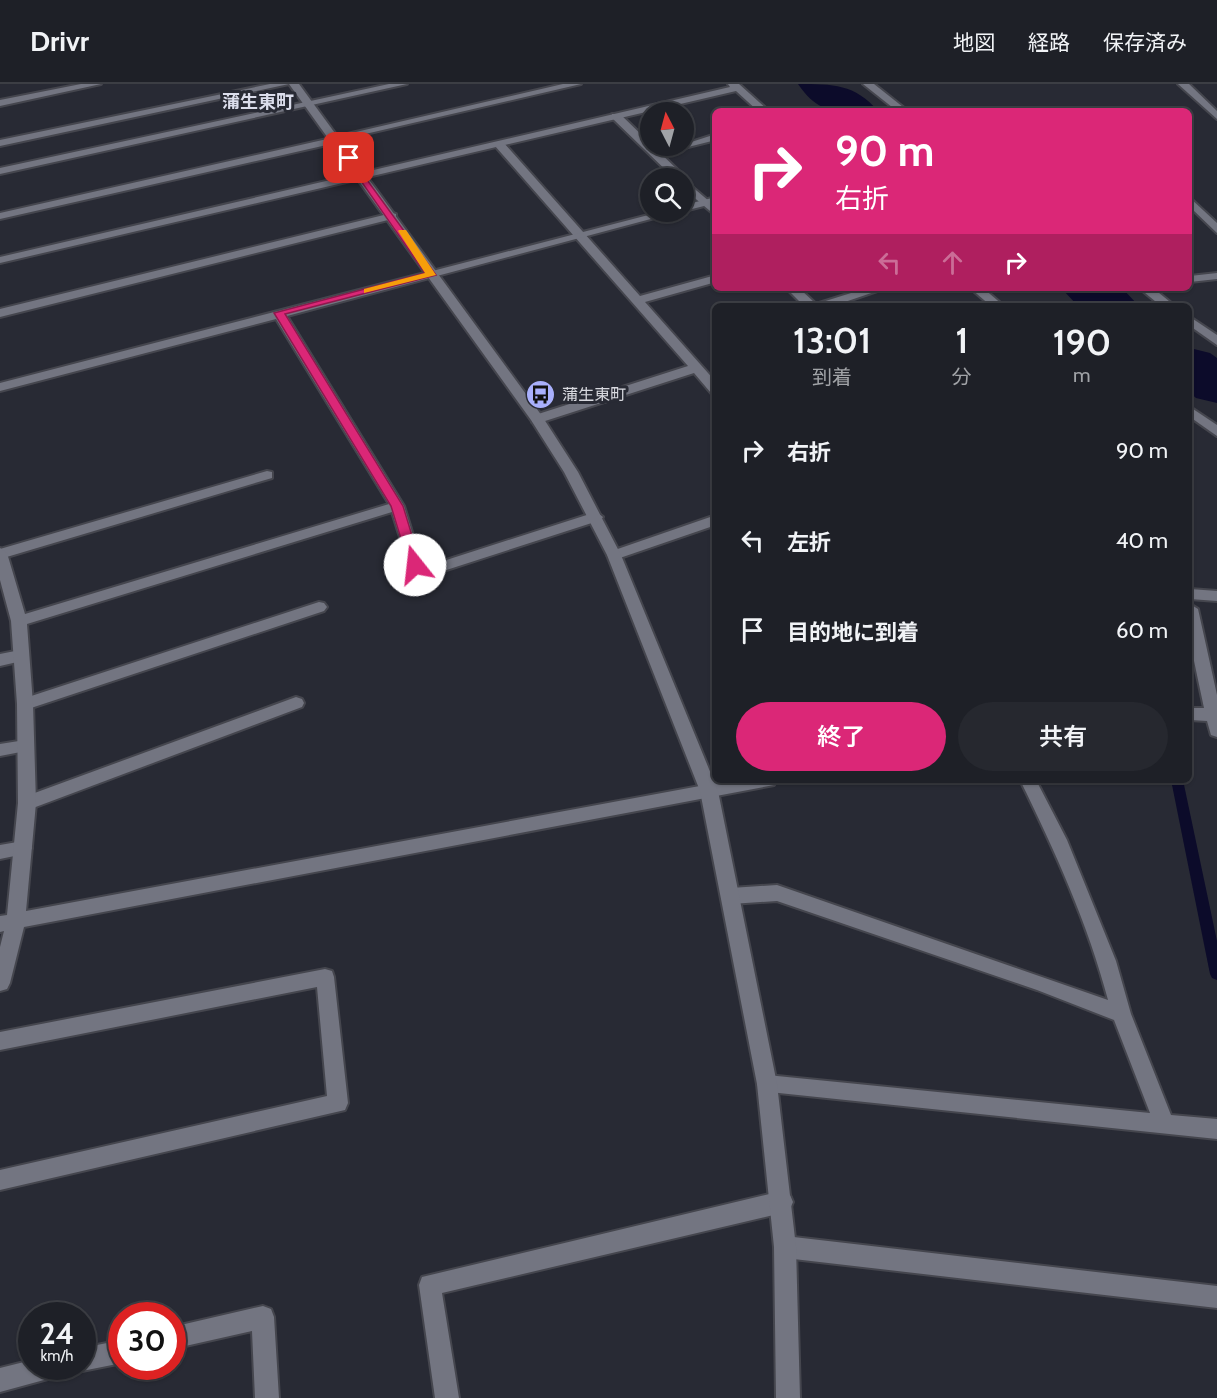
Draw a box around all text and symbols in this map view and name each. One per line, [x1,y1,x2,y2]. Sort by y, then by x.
text: Drivr [30,24,89,58]
text: 地図 [953,30,995,55]
text: 経路 [1028,30,1070,55]
text: 保存済み [1103,30,1187,55]
district label: 蒲生東町 [222,91,294,113]
north arrow [640,102,694,156]
map controls [640,102,694,222]
text: 90 m [835,125,934,177]
pin [323,132,374,183]
icon: right [736,132,814,210]
icon: arrive [332,141,365,174]
button: search [640,168,694,222]
text: 右折 [835,182,889,215]
icon: left [873,246,906,279]
icon: ahead [936,246,969,279]
icon: right [999,246,1032,279]
text: 13:01 [793,318,871,362]
text: 1 [955,318,968,362]
text: 190 [1053,320,1111,364]
text: m [1073,363,1091,387]
text: 到着 [812,365,852,389]
text: 分 [952,365,972,389]
bus stop icon: 蒲生東町 [525,378,557,410]
place label: 蒲生東町 [562,385,626,404]
icon: right [736,434,769,467]
text: 90 m [1116,437,1168,464]
text: 右折 [787,439,831,466]
icon: left [736,524,769,557]
text: 40 m [1116,527,1168,554]
text: 左折 [787,529,831,556]
position arrow [383,533,447,597]
icon: arrive [736,614,769,647]
text: 60 m [1116,617,1168,644]
text: 目的地に到着 [787,619,919,646]
button: 終了 [736,702,946,771]
button: 共有 [958,702,1168,771]
speed limit sign: 30 [108,1302,186,1380]
text: 24 [40,1315,74,1352]
text: km/h [41,1347,73,1365]

